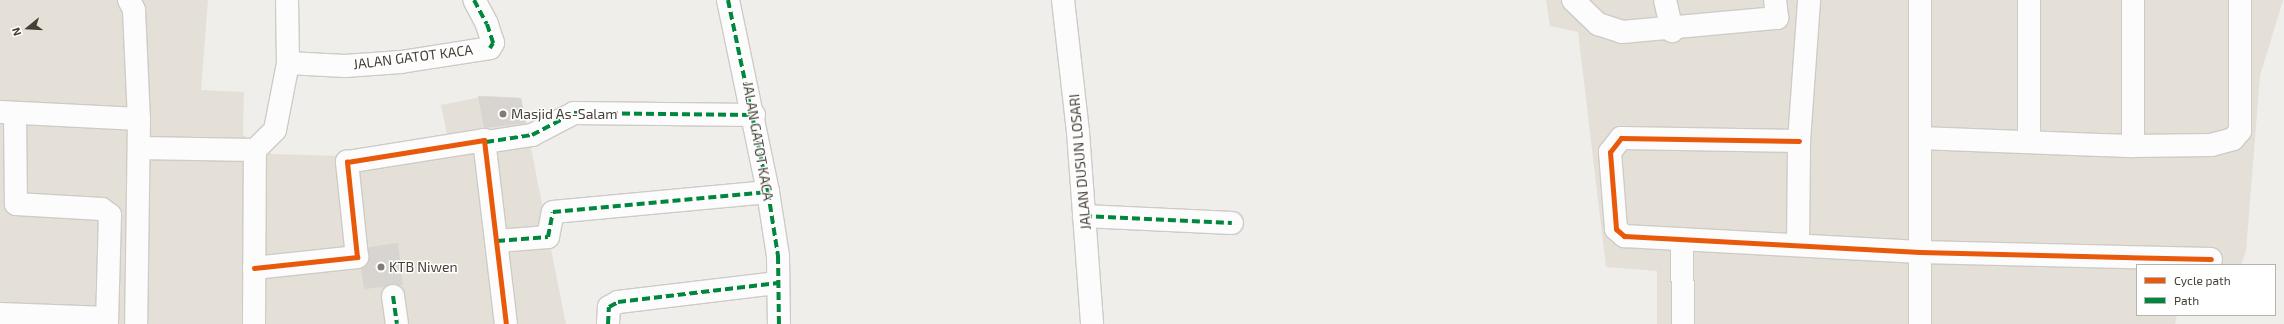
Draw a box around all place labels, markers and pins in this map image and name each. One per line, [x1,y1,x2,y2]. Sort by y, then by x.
place label: Masjid As-Salam [511,106,618,122]
marker: Masjid As-Salam [498,109,508,119]
place label: KTB Niwen [389,259,458,275]
marker: KTB Niwen [376,262,386,272]

